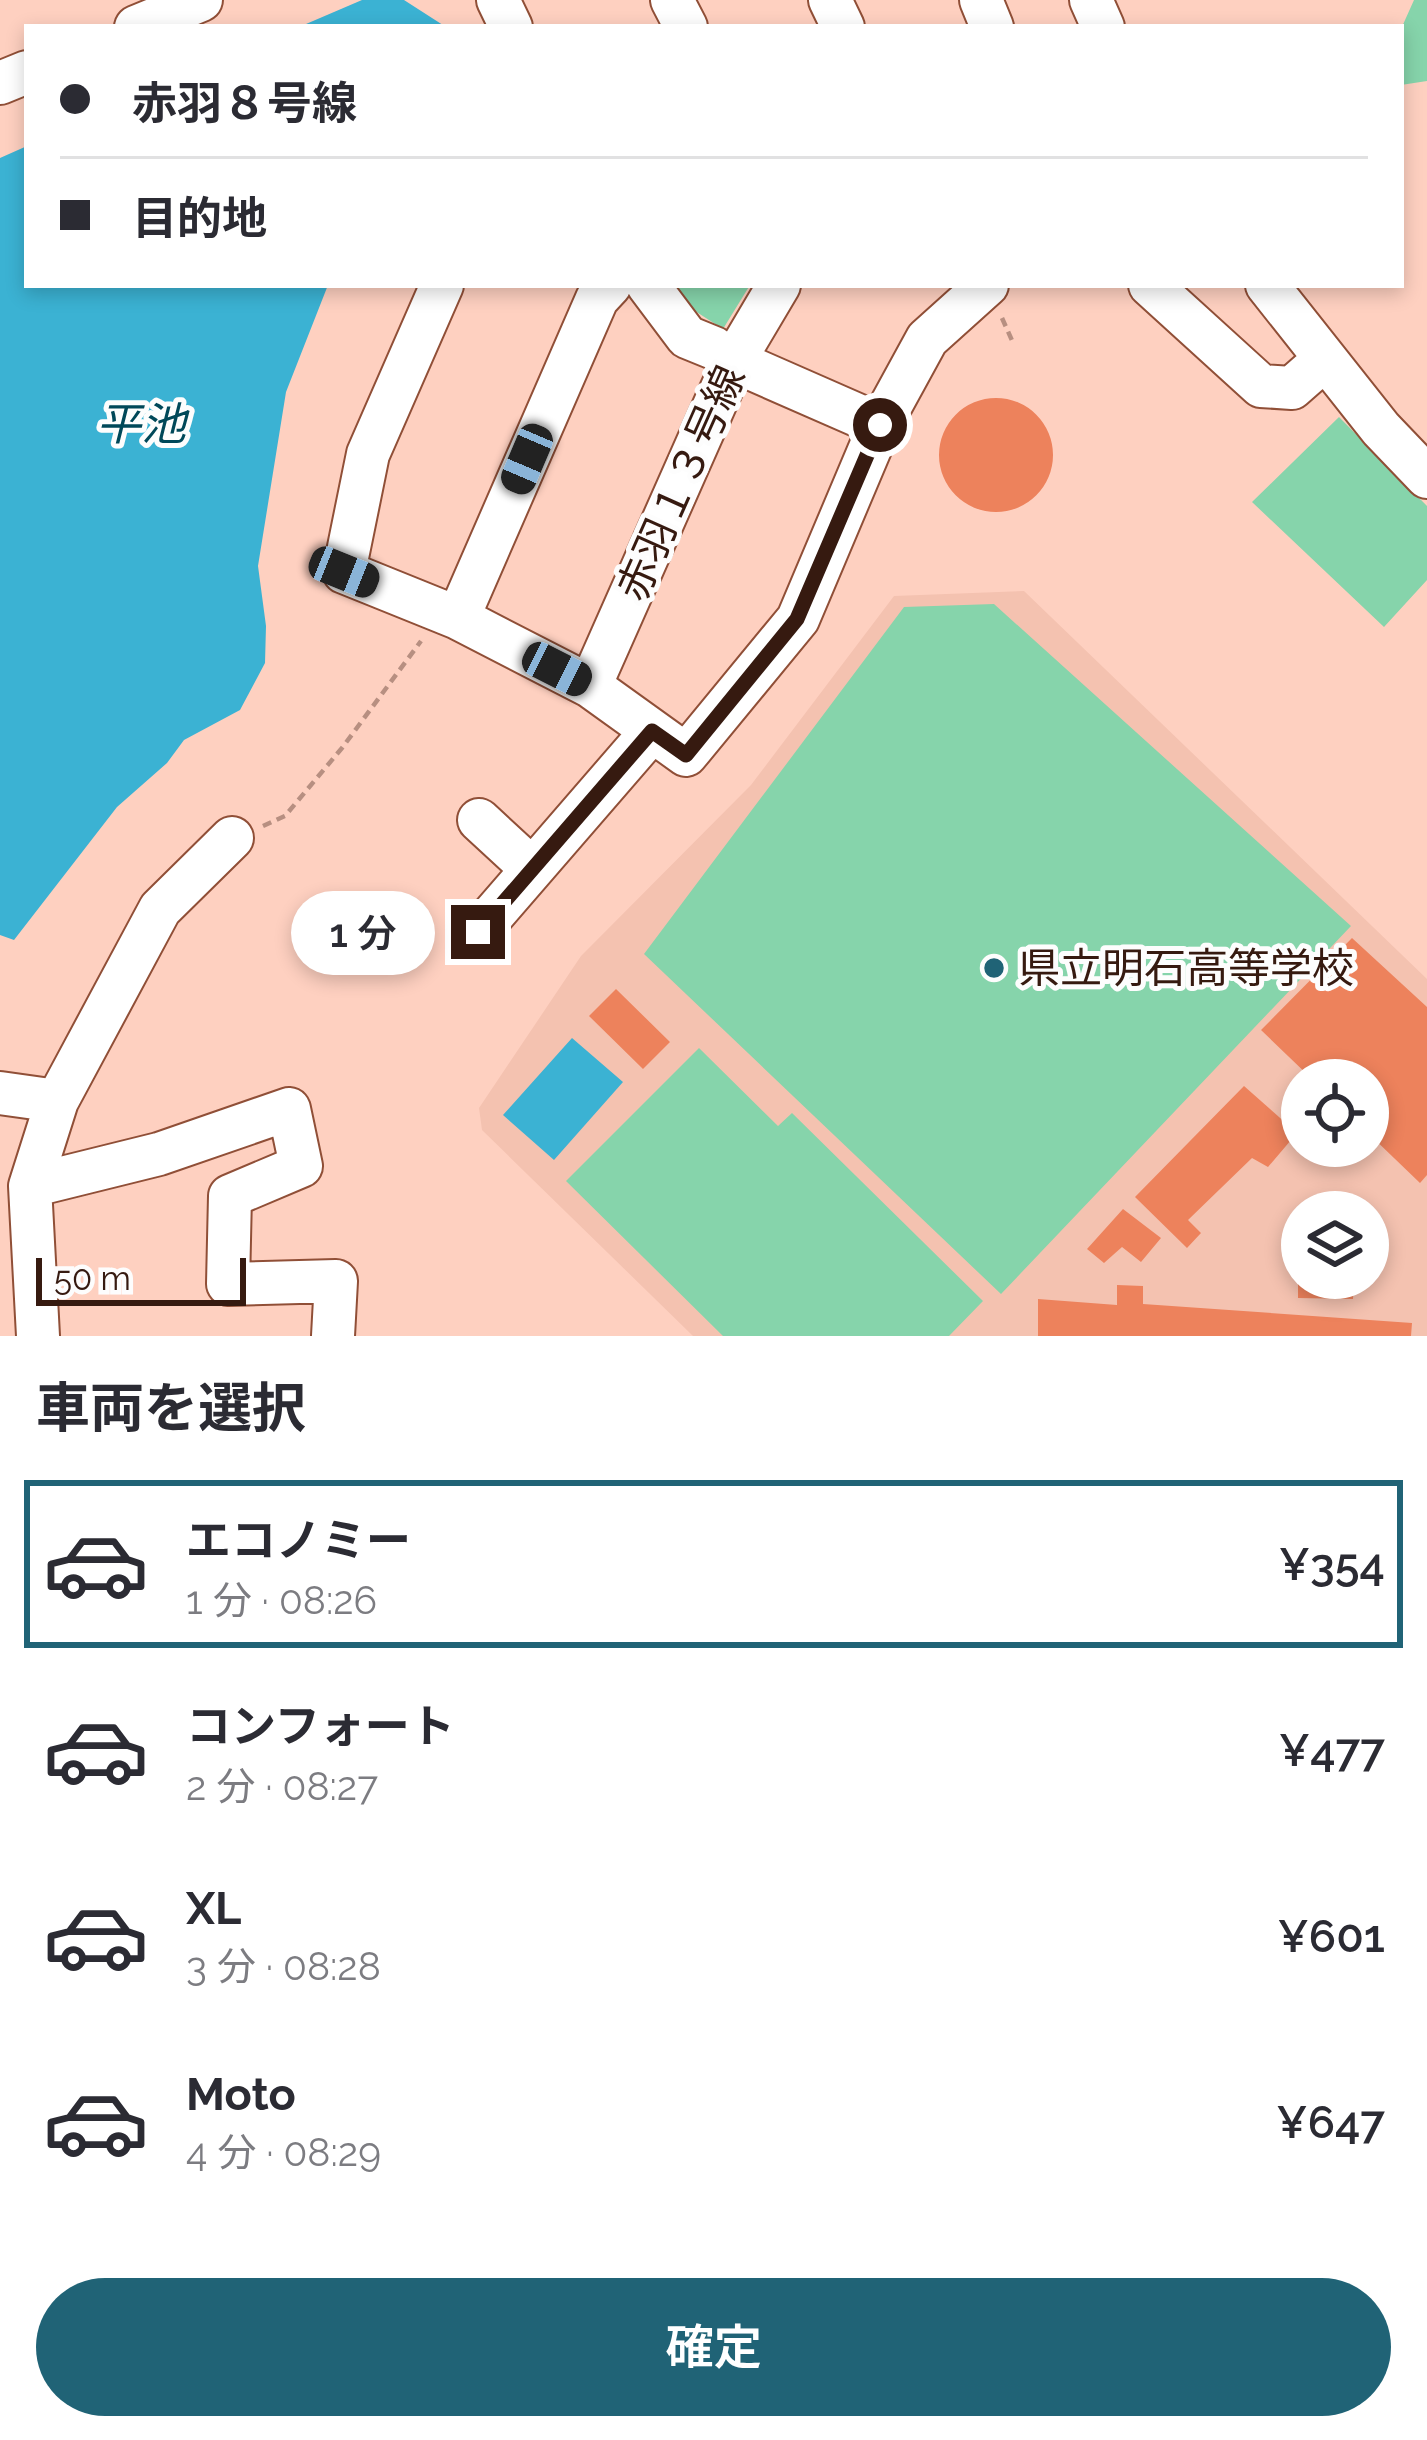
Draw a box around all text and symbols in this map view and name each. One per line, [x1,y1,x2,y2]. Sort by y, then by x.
text: 赤羽８号線 [132,77,357,130]
text: 目的地 [132,192,267,245]
street label: 赤羽１３号線 [607,358,755,608]
water label: 平池 [96,398,190,451]
route start [853,398,907,452]
car [496,419,558,499]
car [304,542,384,602]
car [517,637,597,701]
callout: 1 分 [292,890,436,974]
route end [451,905,505,959]
text: 1 分 [329,910,397,956]
place label: 県立明石高等学校 [1018,944,1354,993]
marker: 県立明石高等学校 [981,955,1007,981]
map controls [1281,1059,1389,1299]
button: locate [1281,1059,1389,1167]
button: layers [1281,1191,1389,1299]
scale bar [36,1252,246,1305]
text: 50 m [54,1259,131,1298]
text: 車両を選択 [36,1376,306,1440]
icon: car [42,1510,150,1618]
text: エコノミー [186,1514,411,1567]
text: ¥354 [1279,1538,1385,1591]
text: 1 分 · 08:26 [186,1577,377,1623]
icon: car [42,1696,150,1804]
text: コンフォート [186,1700,455,1753]
text: ¥477 [1279,1724,1385,1777]
text: 2 分 · 08:27 [186,1763,378,1809]
icon: car [42,1882,150,1990]
text: XL [186,1882,241,1935]
text: ¥601 [1277,1910,1385,1963]
text: 3 分 · 08:28 [186,1943,381,1989]
icon: car [42,2068,150,2176]
text: Moto [186,2068,296,2121]
text: ¥647 [1276,2096,1385,2149]
text: 4 分 · 08:29 [186,2129,381,2175]
button: 確定 [36,2278,1391,2416]

